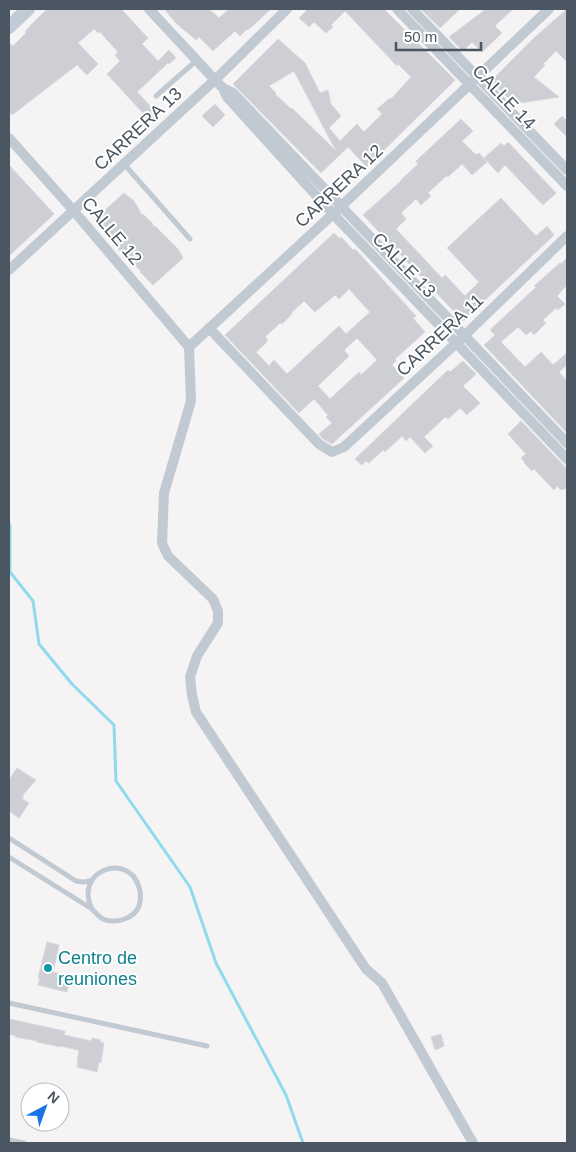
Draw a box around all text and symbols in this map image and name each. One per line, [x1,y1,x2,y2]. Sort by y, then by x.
scale bar [396,20,481,52]
text: 50 m [404,28,437,45]
street label: CALLE 14 [468,61,540,133]
street label: CARRERA 13 [90,83,186,175]
street label: CARRERA 12 [291,140,387,232]
street label: CALLE 12 [78,193,146,269]
street label: CALLE 13 [368,229,440,301]
street label: CARRERA 11 [393,290,487,380]
place label: Centro de reuniones [58,948,137,989]
marker: Centro de reuniones [42,962,54,974]
north arrow [20,1082,70,1132]
text: N [44,1088,63,1107]

